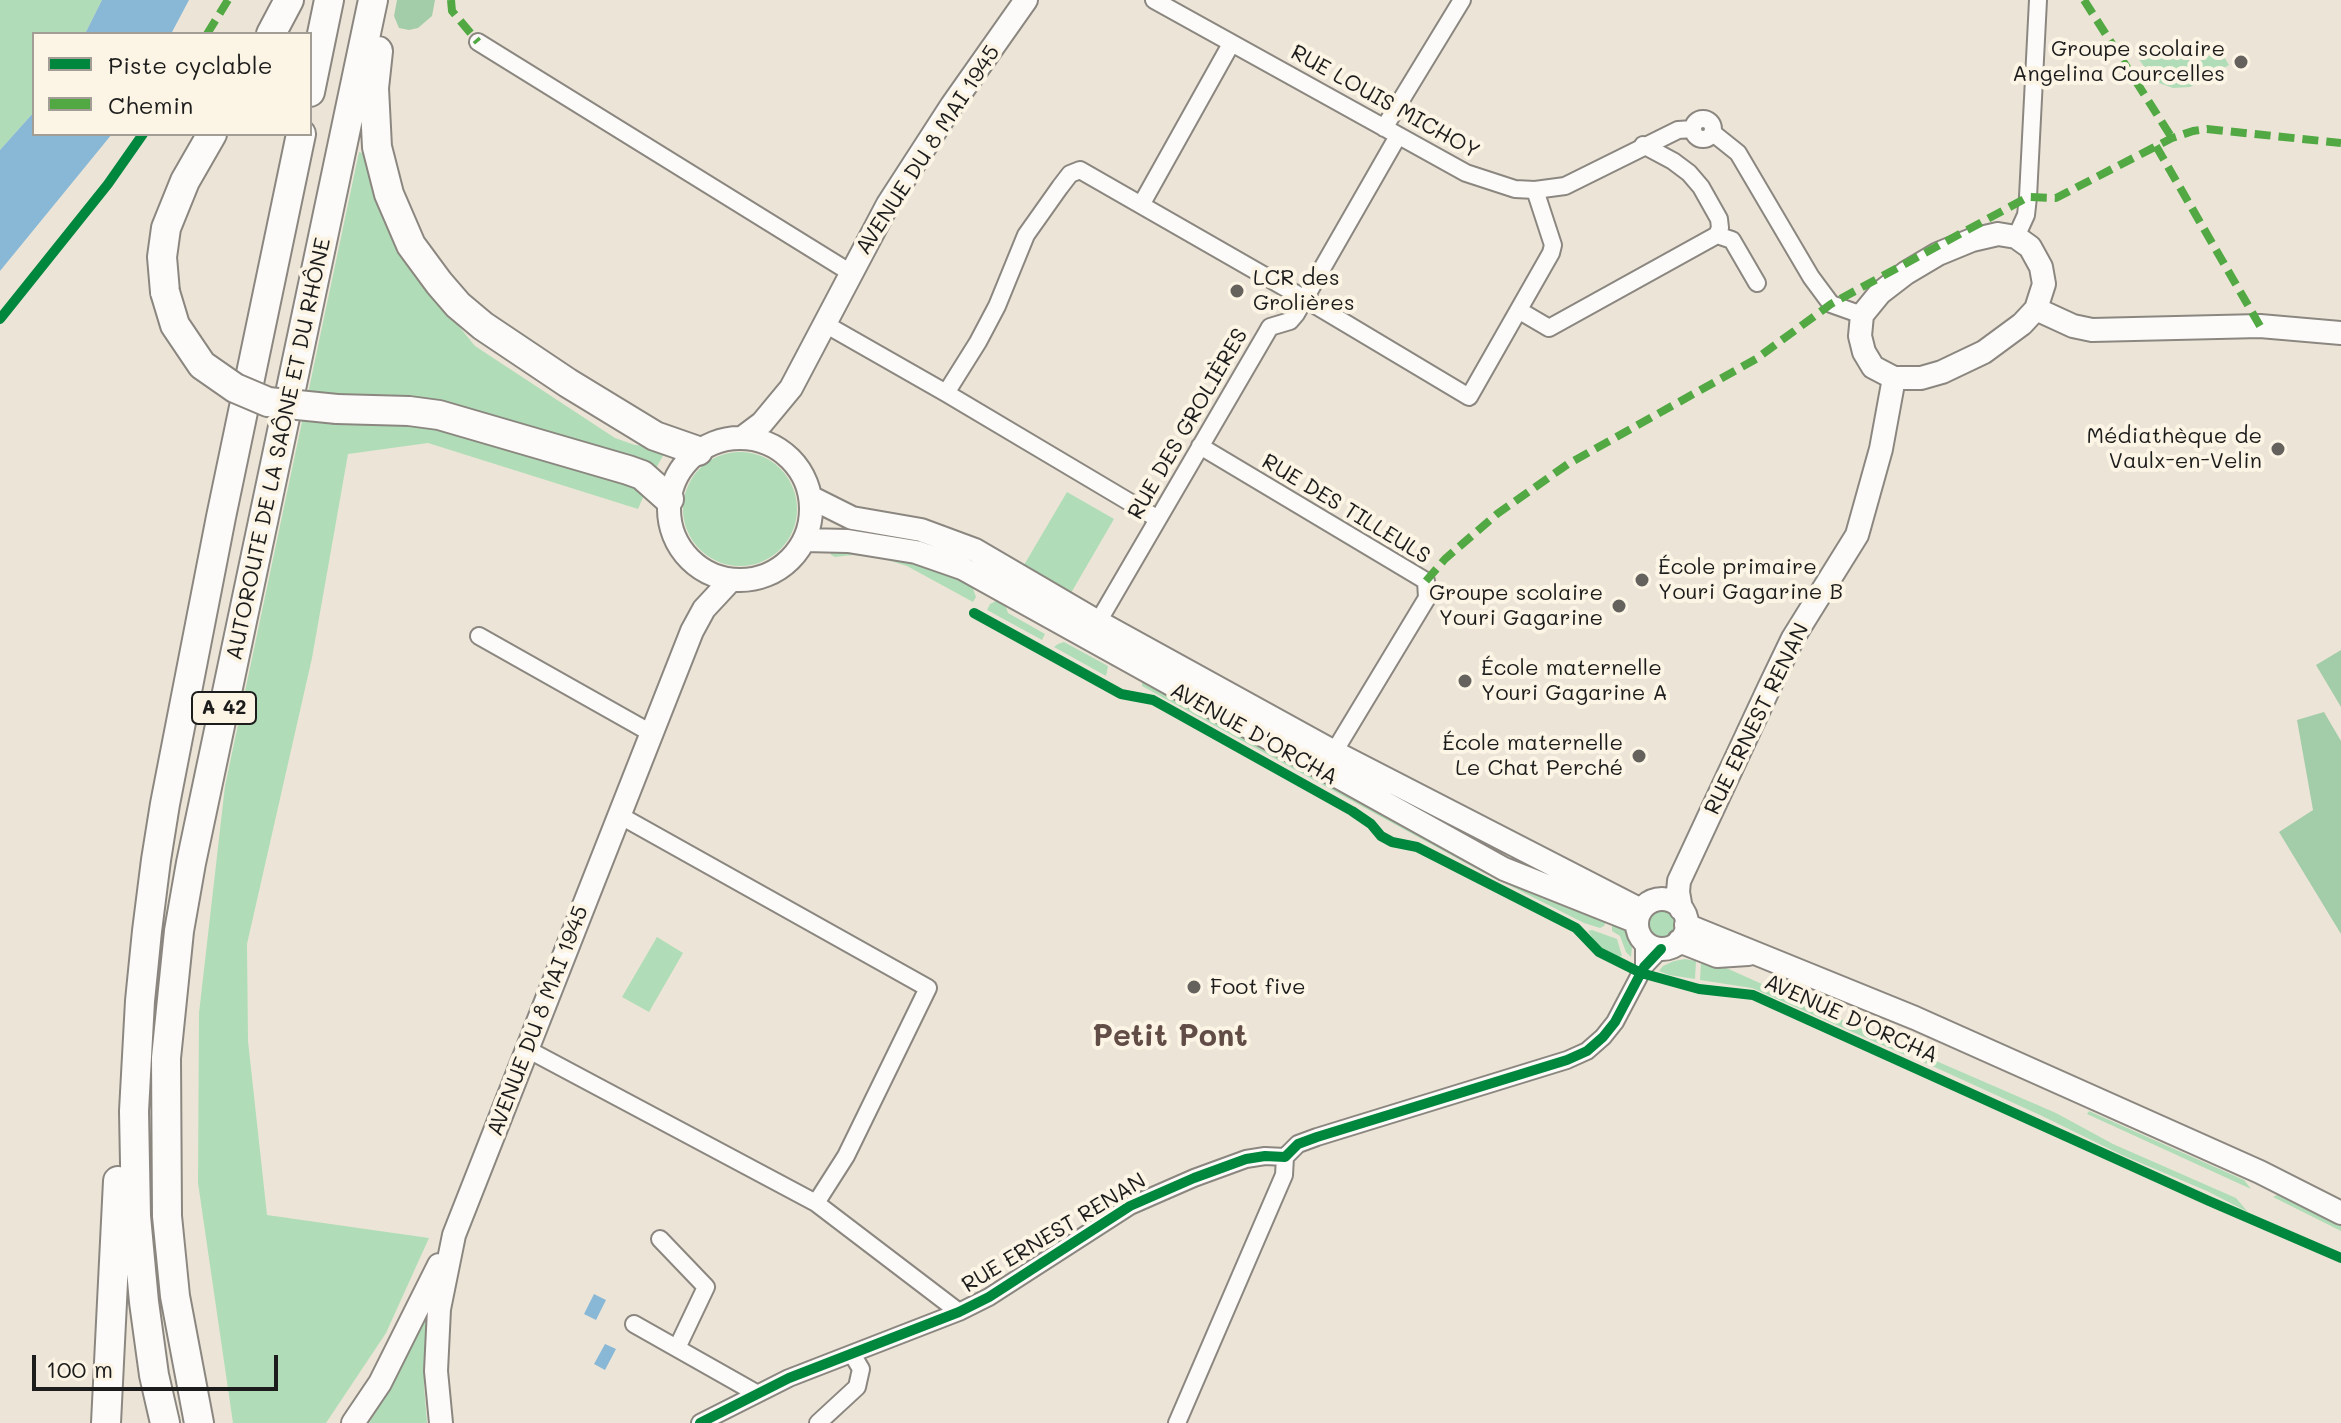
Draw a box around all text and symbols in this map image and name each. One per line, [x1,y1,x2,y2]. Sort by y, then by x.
legend [32,32,312,136]
place label: Groupe scolaire Angelina Courcelles [2012,36,2225,88]
street label: RUE LOUIS MICHOY [1286,39,1484,165]
street label: AVENUE DU 8 MAI 1945 [850,40,1006,260]
text: Piste cyclable [108,49,273,80]
marker: Groupe scolaire Angelina Courcelles [2232,53,2250,71]
text: Chemin [108,89,193,120]
street label: AUTOROUTE DE LA SAÔNE ET DU RHÔNE [221,236,337,662]
place label: LCR des Grolières [1253,265,1355,316]
marker: LCR des Grolières [1228,282,1246,300]
street label: RUE DES GROLIÈRES [1122,324,1254,524]
place label: Médiathèque de Vaulx-en-Velin [2086,423,2262,474]
marker: Médiathèque de Vaulx-en-Velin [2269,440,2287,458]
street label: RUE DES TILLEULS [1257,448,1435,570]
place label: École primaire Youri Gagarine B [1658,554,1843,606]
marker: École primaire Youri Gagarine B [1633,571,1651,589]
place label: Groupe scolaire Youri Gagarine [1429,580,1603,632]
marker: Groupe scolaire Youri Gagarine [1610,597,1628,615]
street label: RUE ERNEST RENAN [1699,619,1815,819]
place label: École maternelle Youri Gagarine A [1481,655,1668,706]
marker: École maternelle Youri Gagarine A [1456,672,1474,690]
street label: AVENUE D'ORCHA [1166,677,1342,791]
road number: A 42 [192,692,256,724]
place label: École maternelle Le Chat Perché [1442,730,1623,782]
marker: École maternelle Le Chat Perché [1630,747,1648,765]
street label: AVENUE DU 8 MAI 1945 [482,902,594,1140]
street label: AVENUE D'ORCHA [1760,969,1942,1069]
place label: Foot five [1210,974,1306,1000]
marker: Foot five [1185,978,1203,996]
district label: Petit Pont [1092,1019,1248,1055]
street label: RUE ERNEST RENAN [957,1168,1151,1298]
scale bar [36,1339,282,1389]
text: 100 m [46,1353,113,1384]

